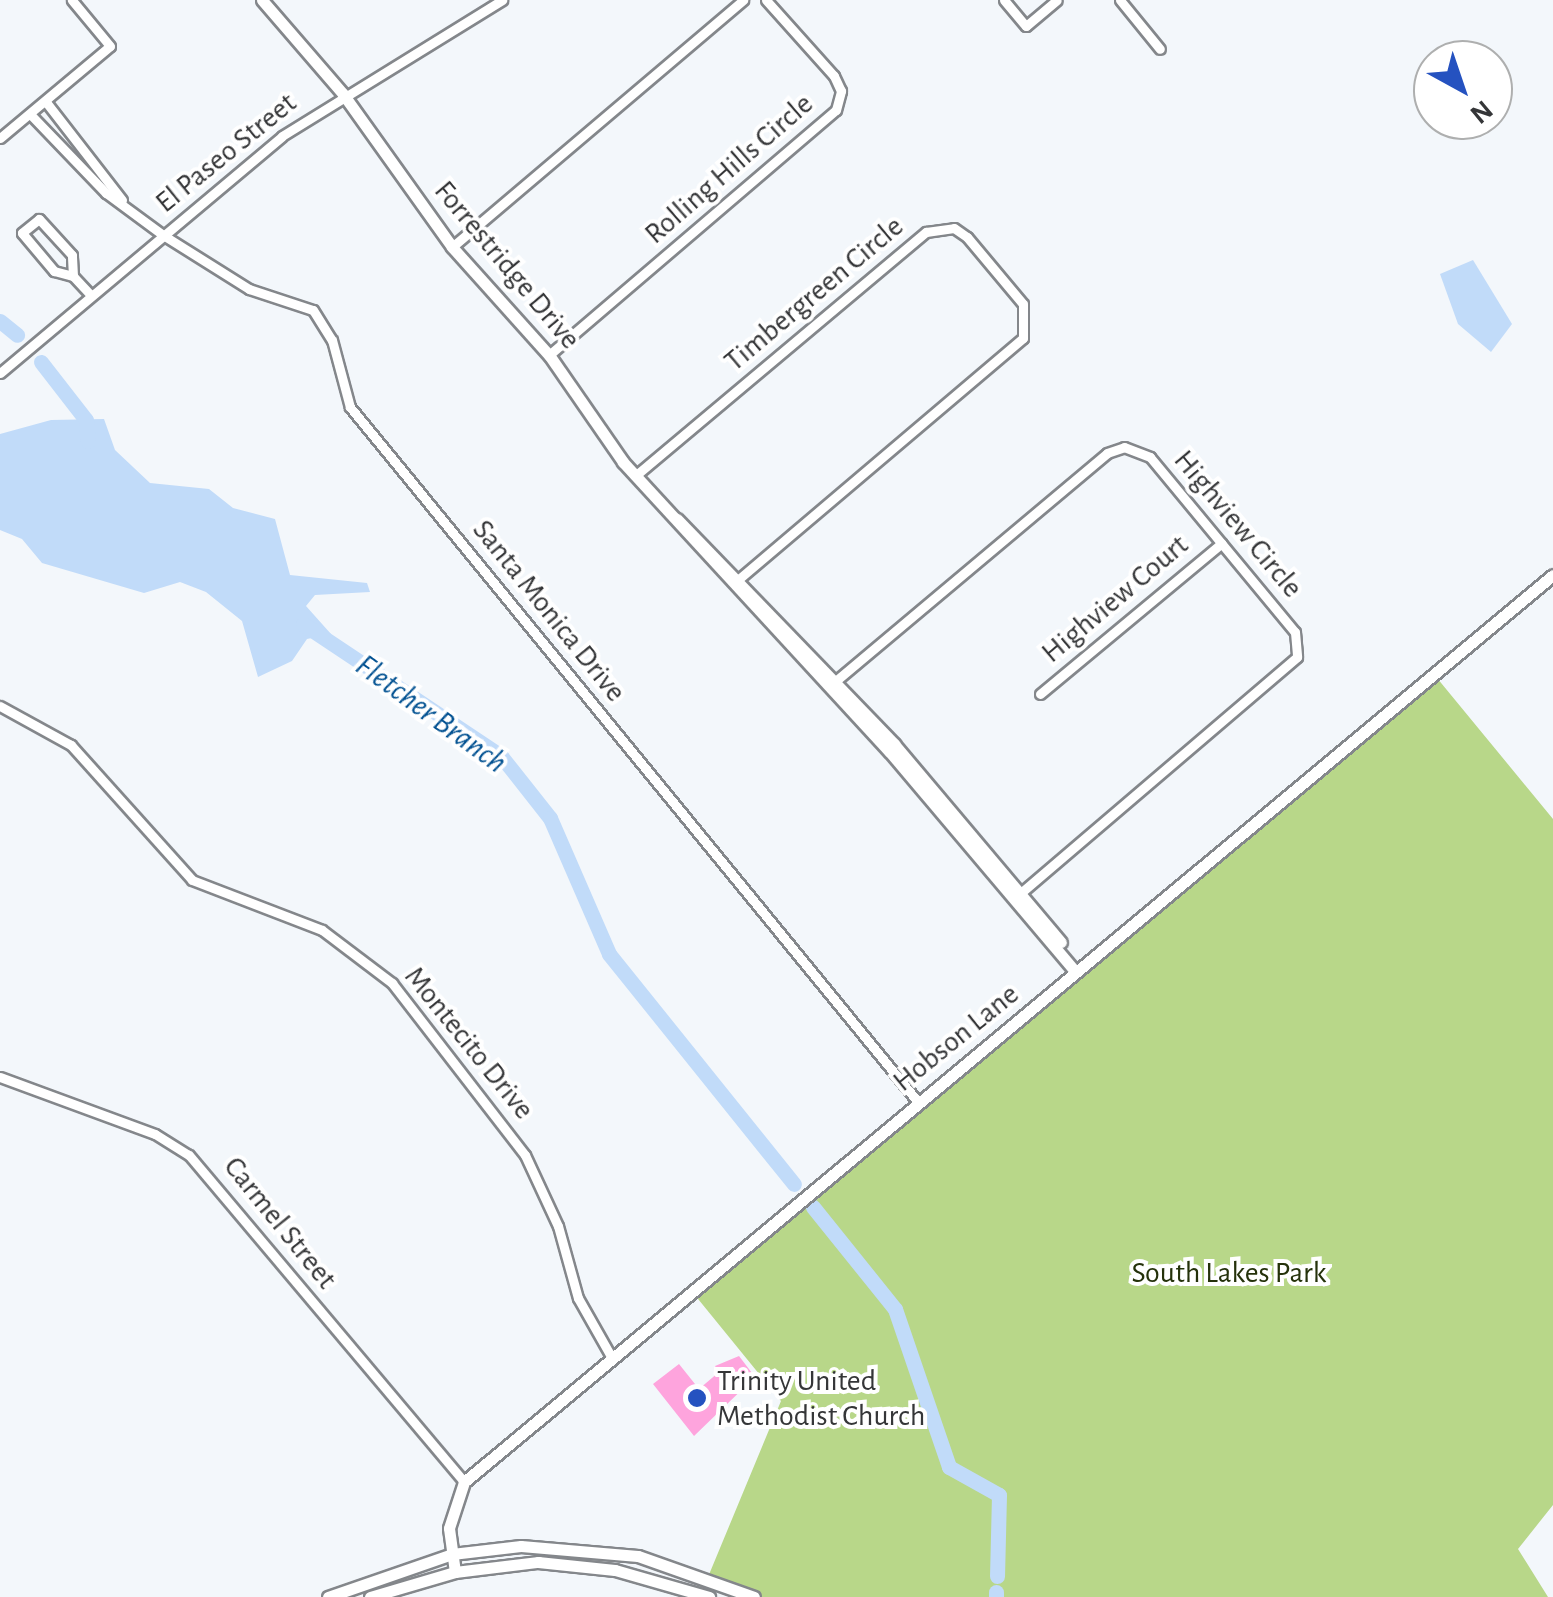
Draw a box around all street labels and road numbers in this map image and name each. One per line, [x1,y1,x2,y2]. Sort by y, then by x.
street label: El Paseo Street [148,85,304,221]
street label: Rolling Hills Circle [637,86,821,252]
street label: Forrestridge Drive [426,174,588,356]
street label: Timbergreen Circle [717,209,911,379]
street label: Highview Circle [1166,443,1310,605]
street label: Santa Monica Drive [465,513,633,709]
street label: Highview Court [1034,527,1196,671]
street label: Montecito Drive [396,959,542,1127]
street label: Hobson Lane [886,976,1026,1100]
street label: Carmel Street [216,1150,344,1296]

